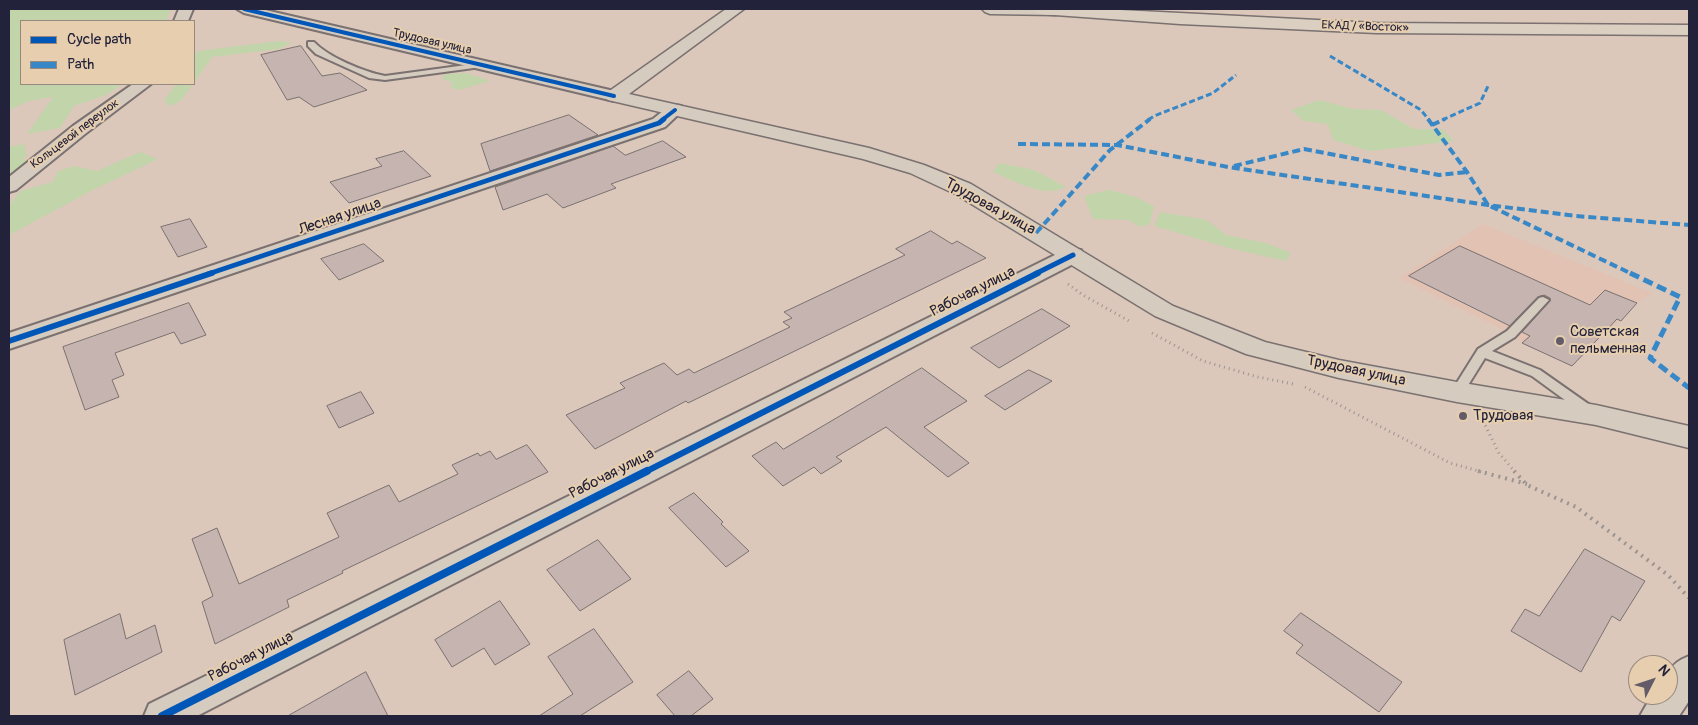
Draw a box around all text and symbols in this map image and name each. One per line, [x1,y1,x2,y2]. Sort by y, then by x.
street label: ЕКАД / «Восток» [1321,18,1409,36]
legend [20,20,195,85]
street label: Трудовая улица [391,26,473,58]
text: Cycle path [67,30,131,49]
text: Path [67,55,94,74]
street label: Кольцевой переулок [28,96,122,172]
street label: Трудовая улица [942,175,1038,239]
street label: Лесная улица [296,194,384,240]
street label: Рабочая улица [928,263,1018,321]
place label: Советская пельменная [1570,323,1646,358]
marker: Советская пельменная [1554,335,1566,347]
street label: Трудовая улица [1305,352,1407,390]
place label: Трудовая [1473,407,1533,425]
marker: Трудовая [1457,410,1469,422]
street label: Рабочая улица [567,445,657,503]
street label: Рабочая улица [206,628,296,686]
north arrow [1628,655,1678,705]
text: N [1654,661,1673,680]

